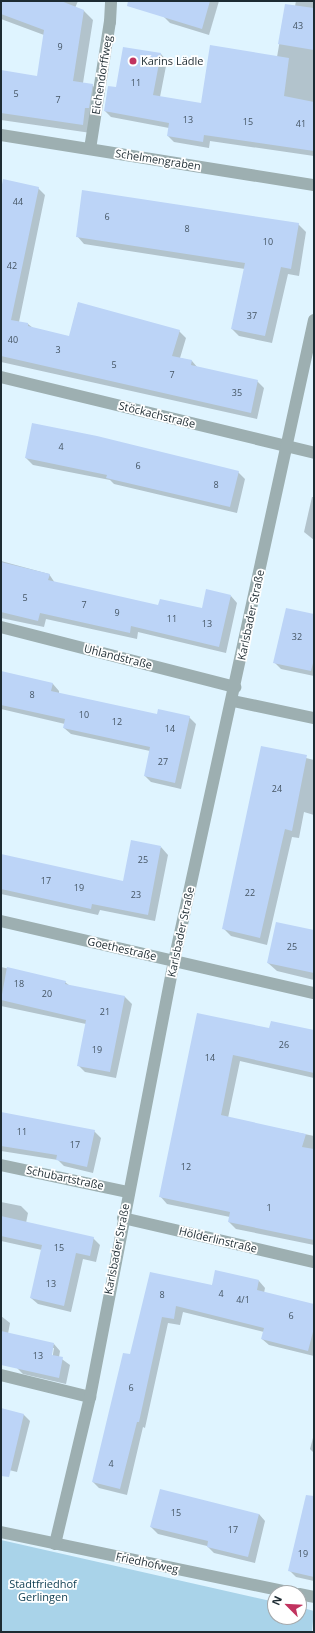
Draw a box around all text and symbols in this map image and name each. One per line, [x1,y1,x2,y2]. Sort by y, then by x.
house number: 43 [293,21,303,31]
street label: Eichendorffweg [89,35,115,115]
house number: 9 [57,42,63,52]
place label: Karins Lädle [141,54,204,68]
marker: Karins Lädle [128,56,138,66]
house number: 11 [131,78,141,88]
house number: 5 [13,89,19,99]
house number: 7 [55,95,61,105]
house number: 13 [183,115,193,125]
house number: 15 [243,117,253,127]
house number: 41 [296,119,306,129]
street label: Schelmengraben [114,147,202,173]
house number: 44 [13,197,23,207]
house number: 6 [104,212,110,222]
house number: 8 [184,224,190,234]
house number: 10 [263,237,273,247]
house number: 42 [7,261,17,271]
house number: 37 [247,311,257,321]
house number: 40 [8,335,18,345]
house number: 3 [55,345,61,355]
house number: 5 [111,360,117,370]
house number: 7 [169,370,175,380]
house number: 35 [232,388,242,398]
street label: Stöckachstraße [117,399,197,431]
house number: 4 [58,442,64,452]
house number: 6 [135,461,141,471]
house number: 8 [213,480,219,490]
street label: Karlsbader Straße [235,569,267,661]
house number: 5 [22,593,28,603]
house number: 7 [81,600,87,610]
house number: 9 [114,608,120,618]
house number: 11 [167,614,177,624]
house number: 13 [202,619,212,629]
house number: 32 [292,632,302,642]
street label: Uhlandstraße [82,642,154,672]
house number: 8 [29,690,35,700]
house number: 10 [79,710,89,720]
house number: 12 [112,717,122,727]
house number: 14 [165,724,175,734]
house number: 27 [158,757,168,767]
house number: 24 [272,784,282,794]
house number: 25 [138,855,148,865]
house number: 17 [41,876,51,886]
house number: 19 [74,883,84,893]
street label: Karlsbader Straße [165,886,197,978]
house number: 22 [245,888,255,898]
house number: 23 [131,890,141,900]
street label: Goethestraße [86,935,158,963]
house number: 25 [287,942,297,952]
house number: 18 [14,979,24,989]
house number: 20 [42,989,52,999]
house number: 21 [100,1007,110,1017]
house number: 26 [279,1040,289,1050]
house number: 19 [92,1045,102,1055]
house number: 14 [205,1053,215,1063]
house number: 11 [17,1127,27,1137]
house number: 17 [70,1140,80,1150]
house number: 12 [181,1162,191,1172]
street label: Schubartstraße [25,1163,105,1193]
street label: Karlsbader Straße [102,1203,132,1295]
house number: 1 [266,1203,272,1213]
street label: Hölderlinstraße [178,1225,258,1255]
house number: 15 [54,1243,64,1253]
house number: 13 [46,1279,56,1289]
house number: 4 [218,1289,224,1299]
house number: 8 [159,1290,165,1300]
house number: 4/1 [236,1295,250,1305]
house number: 6 [288,1311,294,1321]
house number: 13 [33,1351,43,1361]
house number: 6 [128,1383,134,1393]
house number: 4 [108,1459,114,1469]
house number: 15 [171,1508,181,1518]
house number: 17 [228,1525,238,1535]
house number: 19 [298,1549,308,1559]
street label: Friedhofweg [115,1550,179,1576]
park label: Stadtfriedhof Gerlingen [9,1578,77,1604]
north arrow [267,1585,307,1625]
text: N [268,1593,285,1607]

